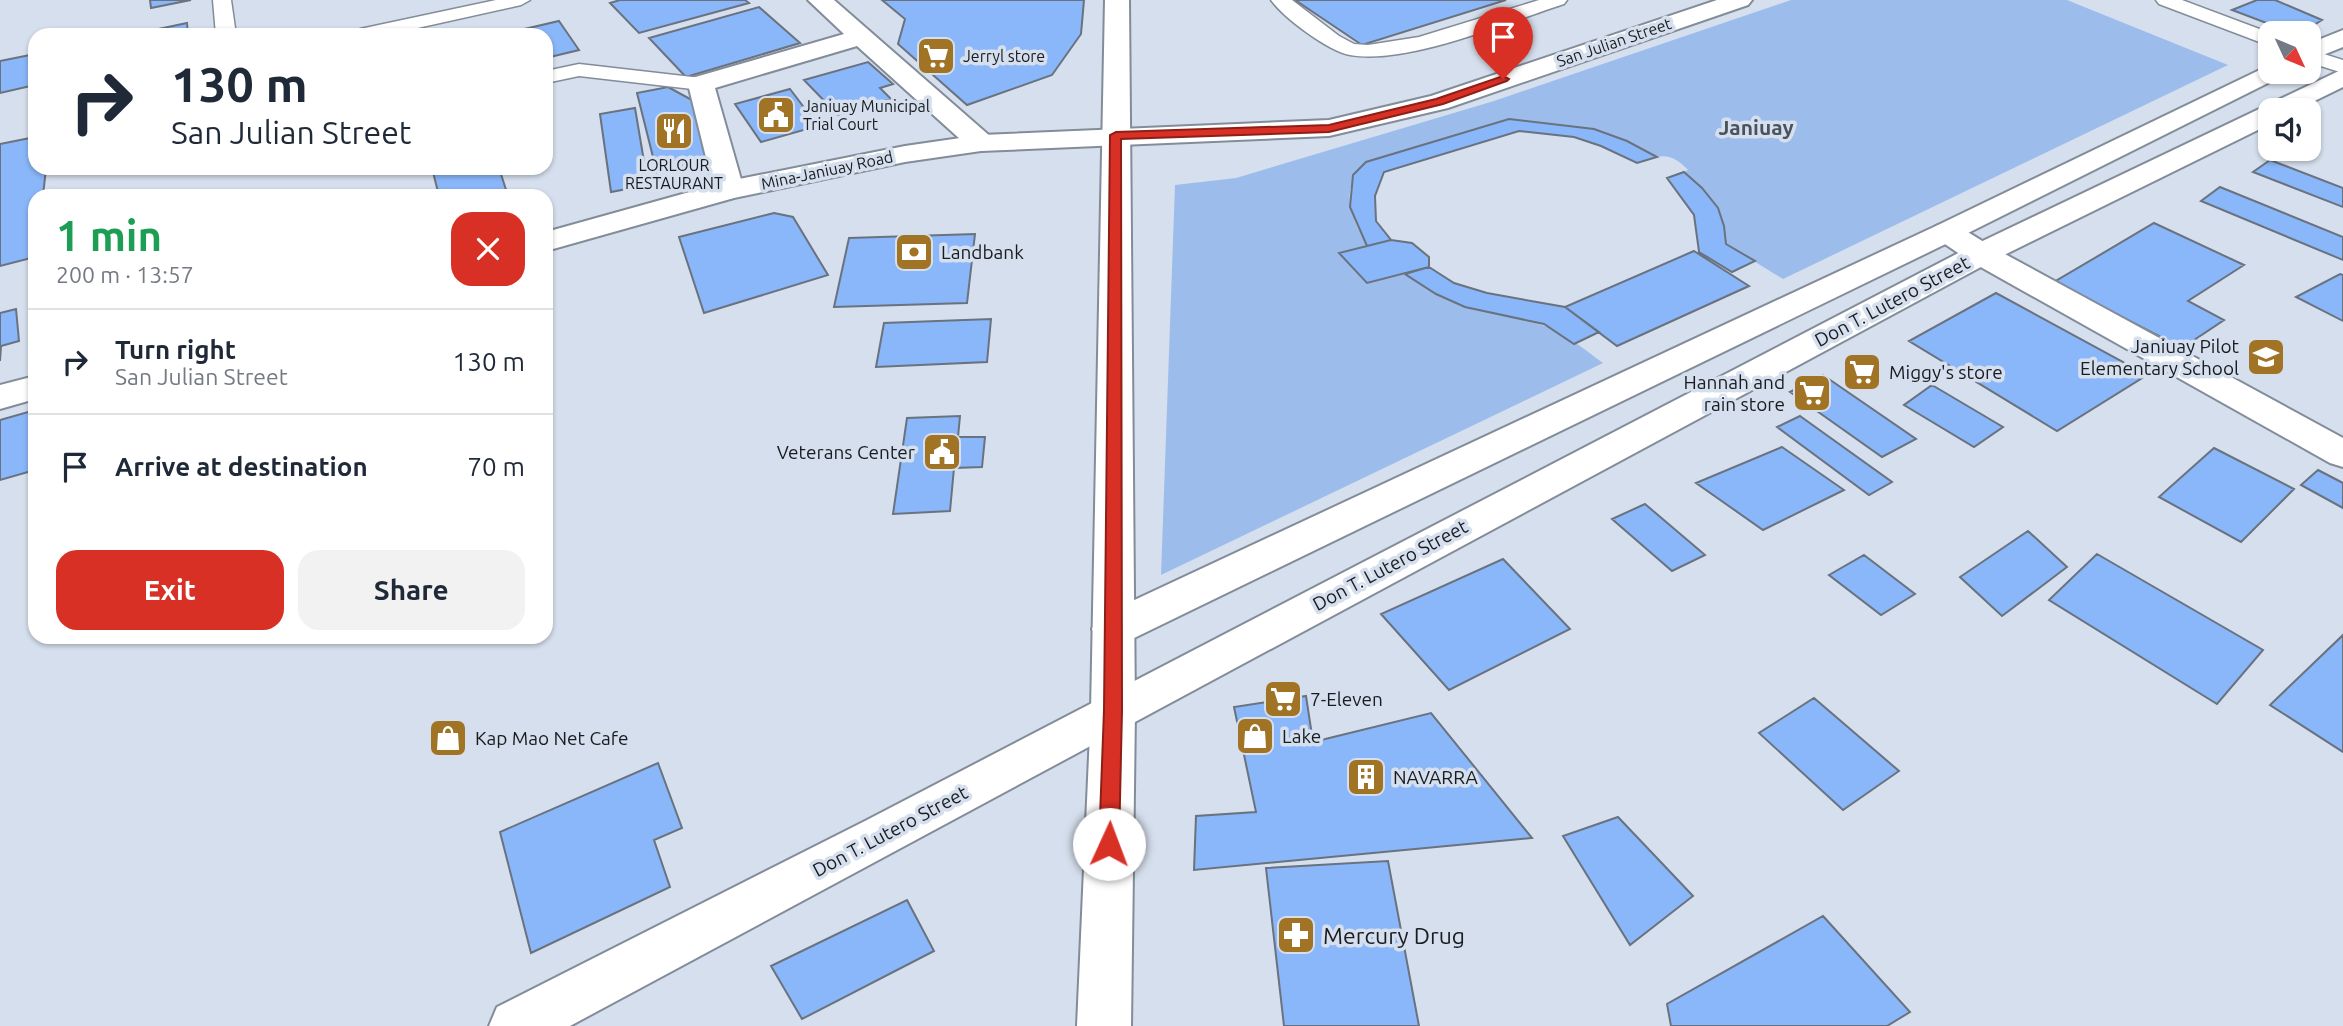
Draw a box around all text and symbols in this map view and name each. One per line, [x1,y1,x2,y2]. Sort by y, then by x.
pin [1473,7,1533,79]
street label: San Julian Street [1554,14,1674,70]
icon: arrive [1484,18,1522,56]
north arrow [2258,21,2320,84]
map controls [2258,21,2321,161]
supermarket icon: Jerryl store [915,35,957,77]
place label: Jerryl store [963,47,1045,65]
icon: right [56,56,147,147]
text: 130 m [171,56,308,111]
public building icon: Janiuay Municipal Trial Court [755,94,797,136]
place label: Janiuay Municipal Trial Court [803,97,930,133]
button: sound [2258,98,2321,161]
restaurant icon: LORLOUR RESTAURANT [653,110,695,152]
text: San Julian Street [171,114,411,150]
district label: Janiuay [1718,115,1794,139]
street label: Mina-Janiuay Road [759,147,895,193]
place label: LORLOUR RESTAURANT [625,156,723,192]
text: 1 min [56,212,162,259]
button: close [451,212,525,286]
bank icon: Landbank [893,231,935,273]
place label: Landbank [941,241,1024,263]
street label: Don T. Lutero Street [1811,251,1974,351]
text: 200 m · 13:57 [56,262,194,287]
text: Turn right [115,335,236,364]
place label: Janiuay Pilot Elementary School [2080,335,2240,379]
school or university icon: Janiuay Pilot Elementary School [2245,336,2287,378]
icon: right [56,343,94,381]
text: 130 m [453,347,525,376]
supermarket icon: Miggy's store [1841,351,1883,393]
place label: Miggy's store [1889,361,2003,383]
text: San Julian Street [115,364,288,389]
place label: Hannah and rain store [1684,371,1785,415]
supermarket icon: Hannah and rain store [1791,372,1833,414]
public building icon: Veterans Center [921,431,963,473]
place label: Veterans Center [777,441,915,463]
icon: arrive [56,448,94,486]
text: Arrive at destination [115,452,368,481]
text: 70 m [467,452,525,481]
street label: Don T. Lutero Street [1309,515,1472,615]
button: Exit [56,550,284,630]
button: Share [298,550,525,630]
supermarket icon: 7-Eleven [1262,678,1304,720]
place label: 7-Eleven [1310,688,1383,710]
shop icon: Lake [1234,715,1276,757]
shop icon: Kap Mao Net Cafe [427,717,469,759]
place label: Lake [1282,725,1321,747]
place label: Kap Mao Net Cafe [475,727,629,749]
building icon: NAVARRA [1345,756,1387,798]
place label: NAVARRA [1393,766,1479,788]
street label: Don T. Lutero Street [809,781,972,881]
position arrow [1072,807,1146,881]
pharmacy icon: Mercury Drug [1275,914,1317,956]
place label: Mercury Drug [1323,923,1465,948]

